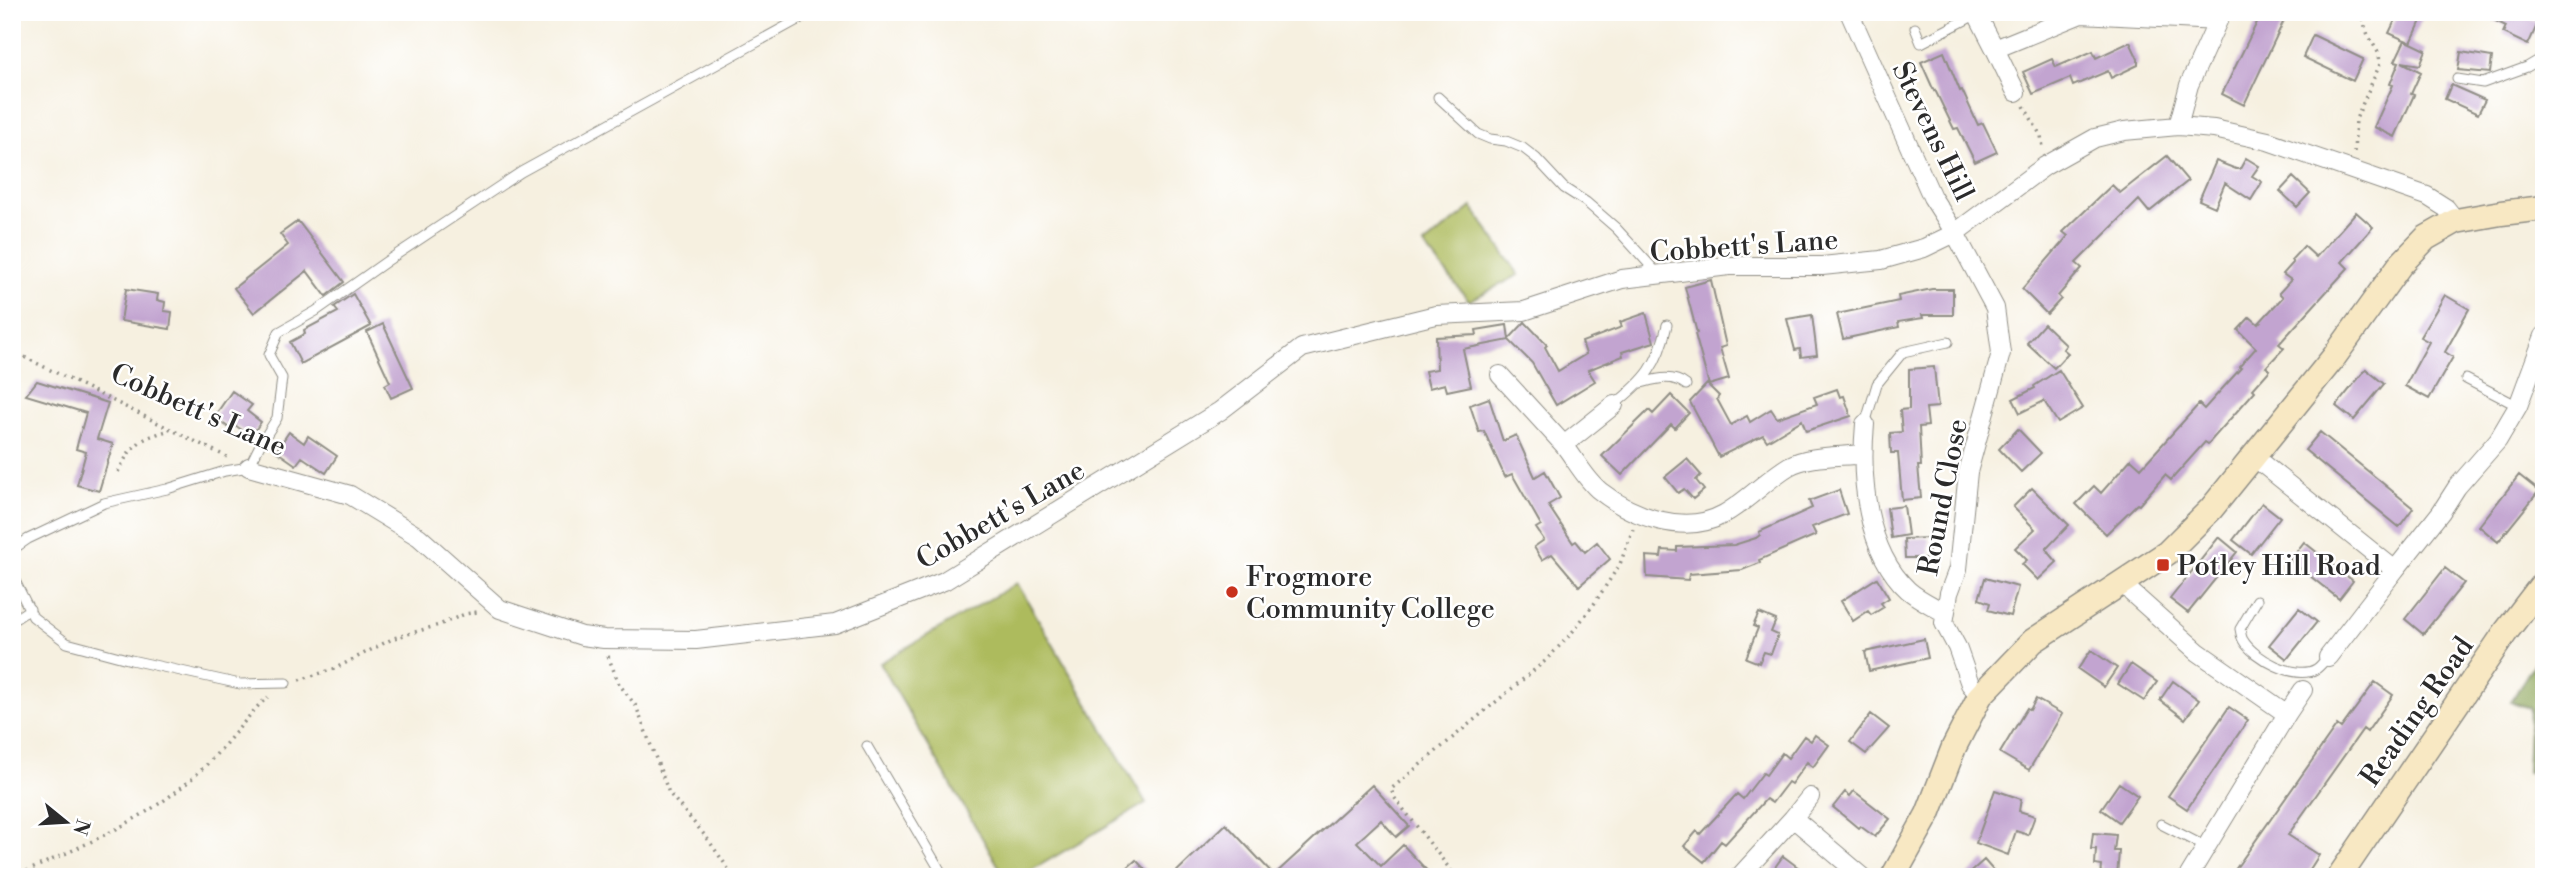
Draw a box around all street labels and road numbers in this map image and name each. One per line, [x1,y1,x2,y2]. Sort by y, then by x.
street label: Stevens Hill [1884,56,1981,207]
street label: Cobbett's Lane [1649,222,1839,271]
street label: Cobbett's Lane [105,356,292,465]
street label: Round Close [1911,416,1976,579]
street label: Cobbett's Lane [910,453,1091,578]
street label: Reading Road [2353,630,2482,793]

